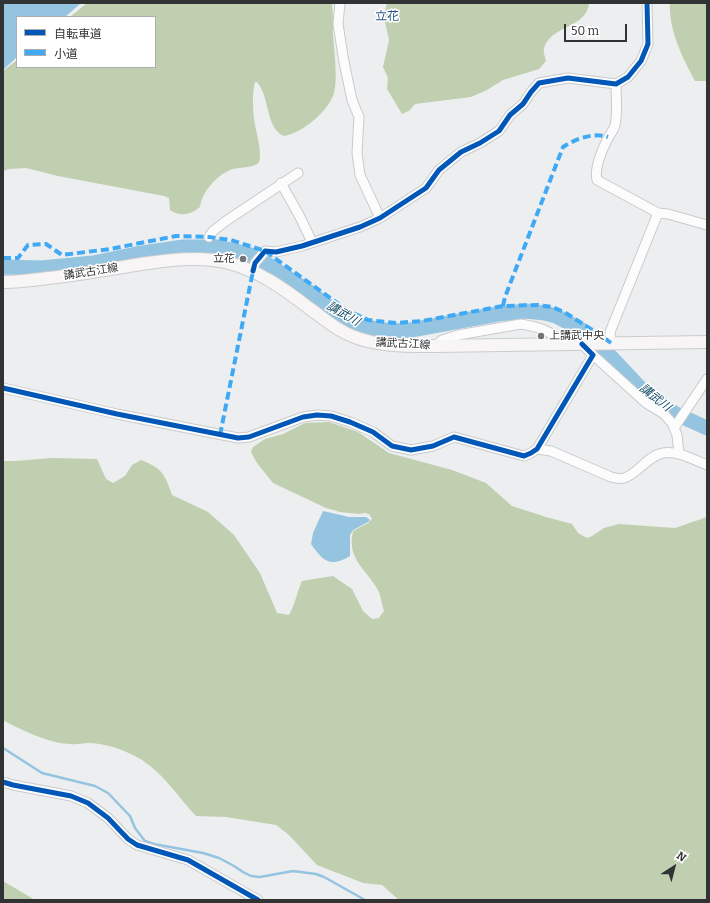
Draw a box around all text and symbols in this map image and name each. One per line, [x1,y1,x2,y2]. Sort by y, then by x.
district label: 立花 [375,10,399,24]
legend [16,16,156,68]
scale bar [566,16,629,42]
text: 50 m [571,24,599,38]
text: 自転車道 [54,27,102,41]
text: 小道 [54,47,78,61]
place label: 立花 [213,252,235,266]
marker: 立花 [238,254,248,264]
street label: 講武古江線 [63,261,119,283]
water label: 講武川 [324,299,362,329]
place label: 上講武中央 [549,329,604,343]
marker: 上講武中央 [536,331,546,341]
street label: 講武古江線 [375,336,431,352]
water label: 講武川 [636,381,674,415]
north arrow [654,847,694,887]
text: N [674,849,689,865]

